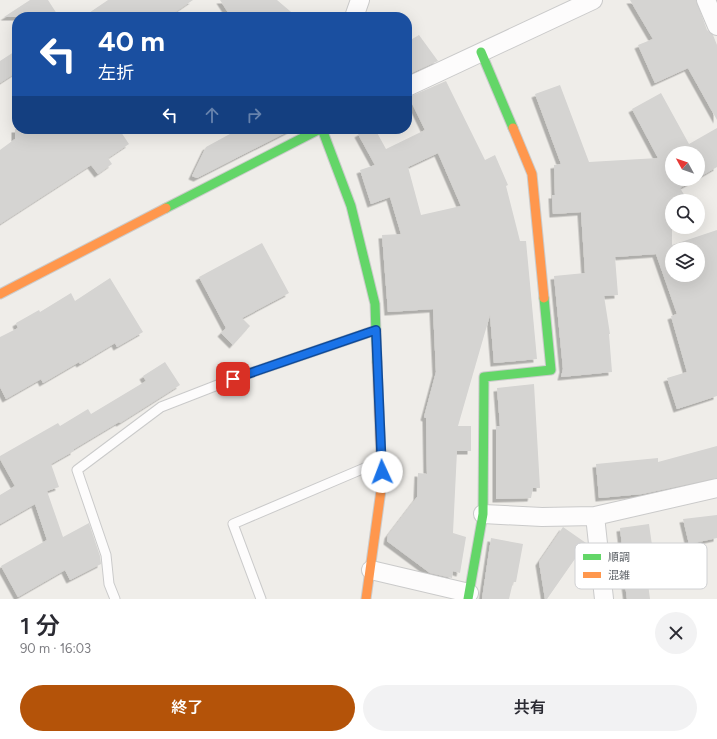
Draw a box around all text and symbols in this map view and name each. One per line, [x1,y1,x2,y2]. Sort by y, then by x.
text: 40 m [98,24,165,58]
icon: left [32,28,84,80]
text: 左折 [98,62,134,84]
icon: left [159,104,181,126]
icon: ahead [201,104,223,126]
icon: right [243,104,265,126]
north arrow [665,146,705,186]
map controls [665,146,705,282]
button: search [665,194,705,234]
button: layers [665,242,705,282]
pin [216,362,250,396]
icon: arrive [222,368,244,390]
position arrow [361,451,403,493]
legend [575,543,707,589]
text: 順調 [608,551,630,564]
text: 混雑 [608,569,630,582]
text: 1 分 [20,611,60,640]
button: close [655,612,697,654]
text: 90 m · 16:03 [20,641,91,656]
button: 終了 [20,685,355,731]
button: 共有 [363,685,697,731]

